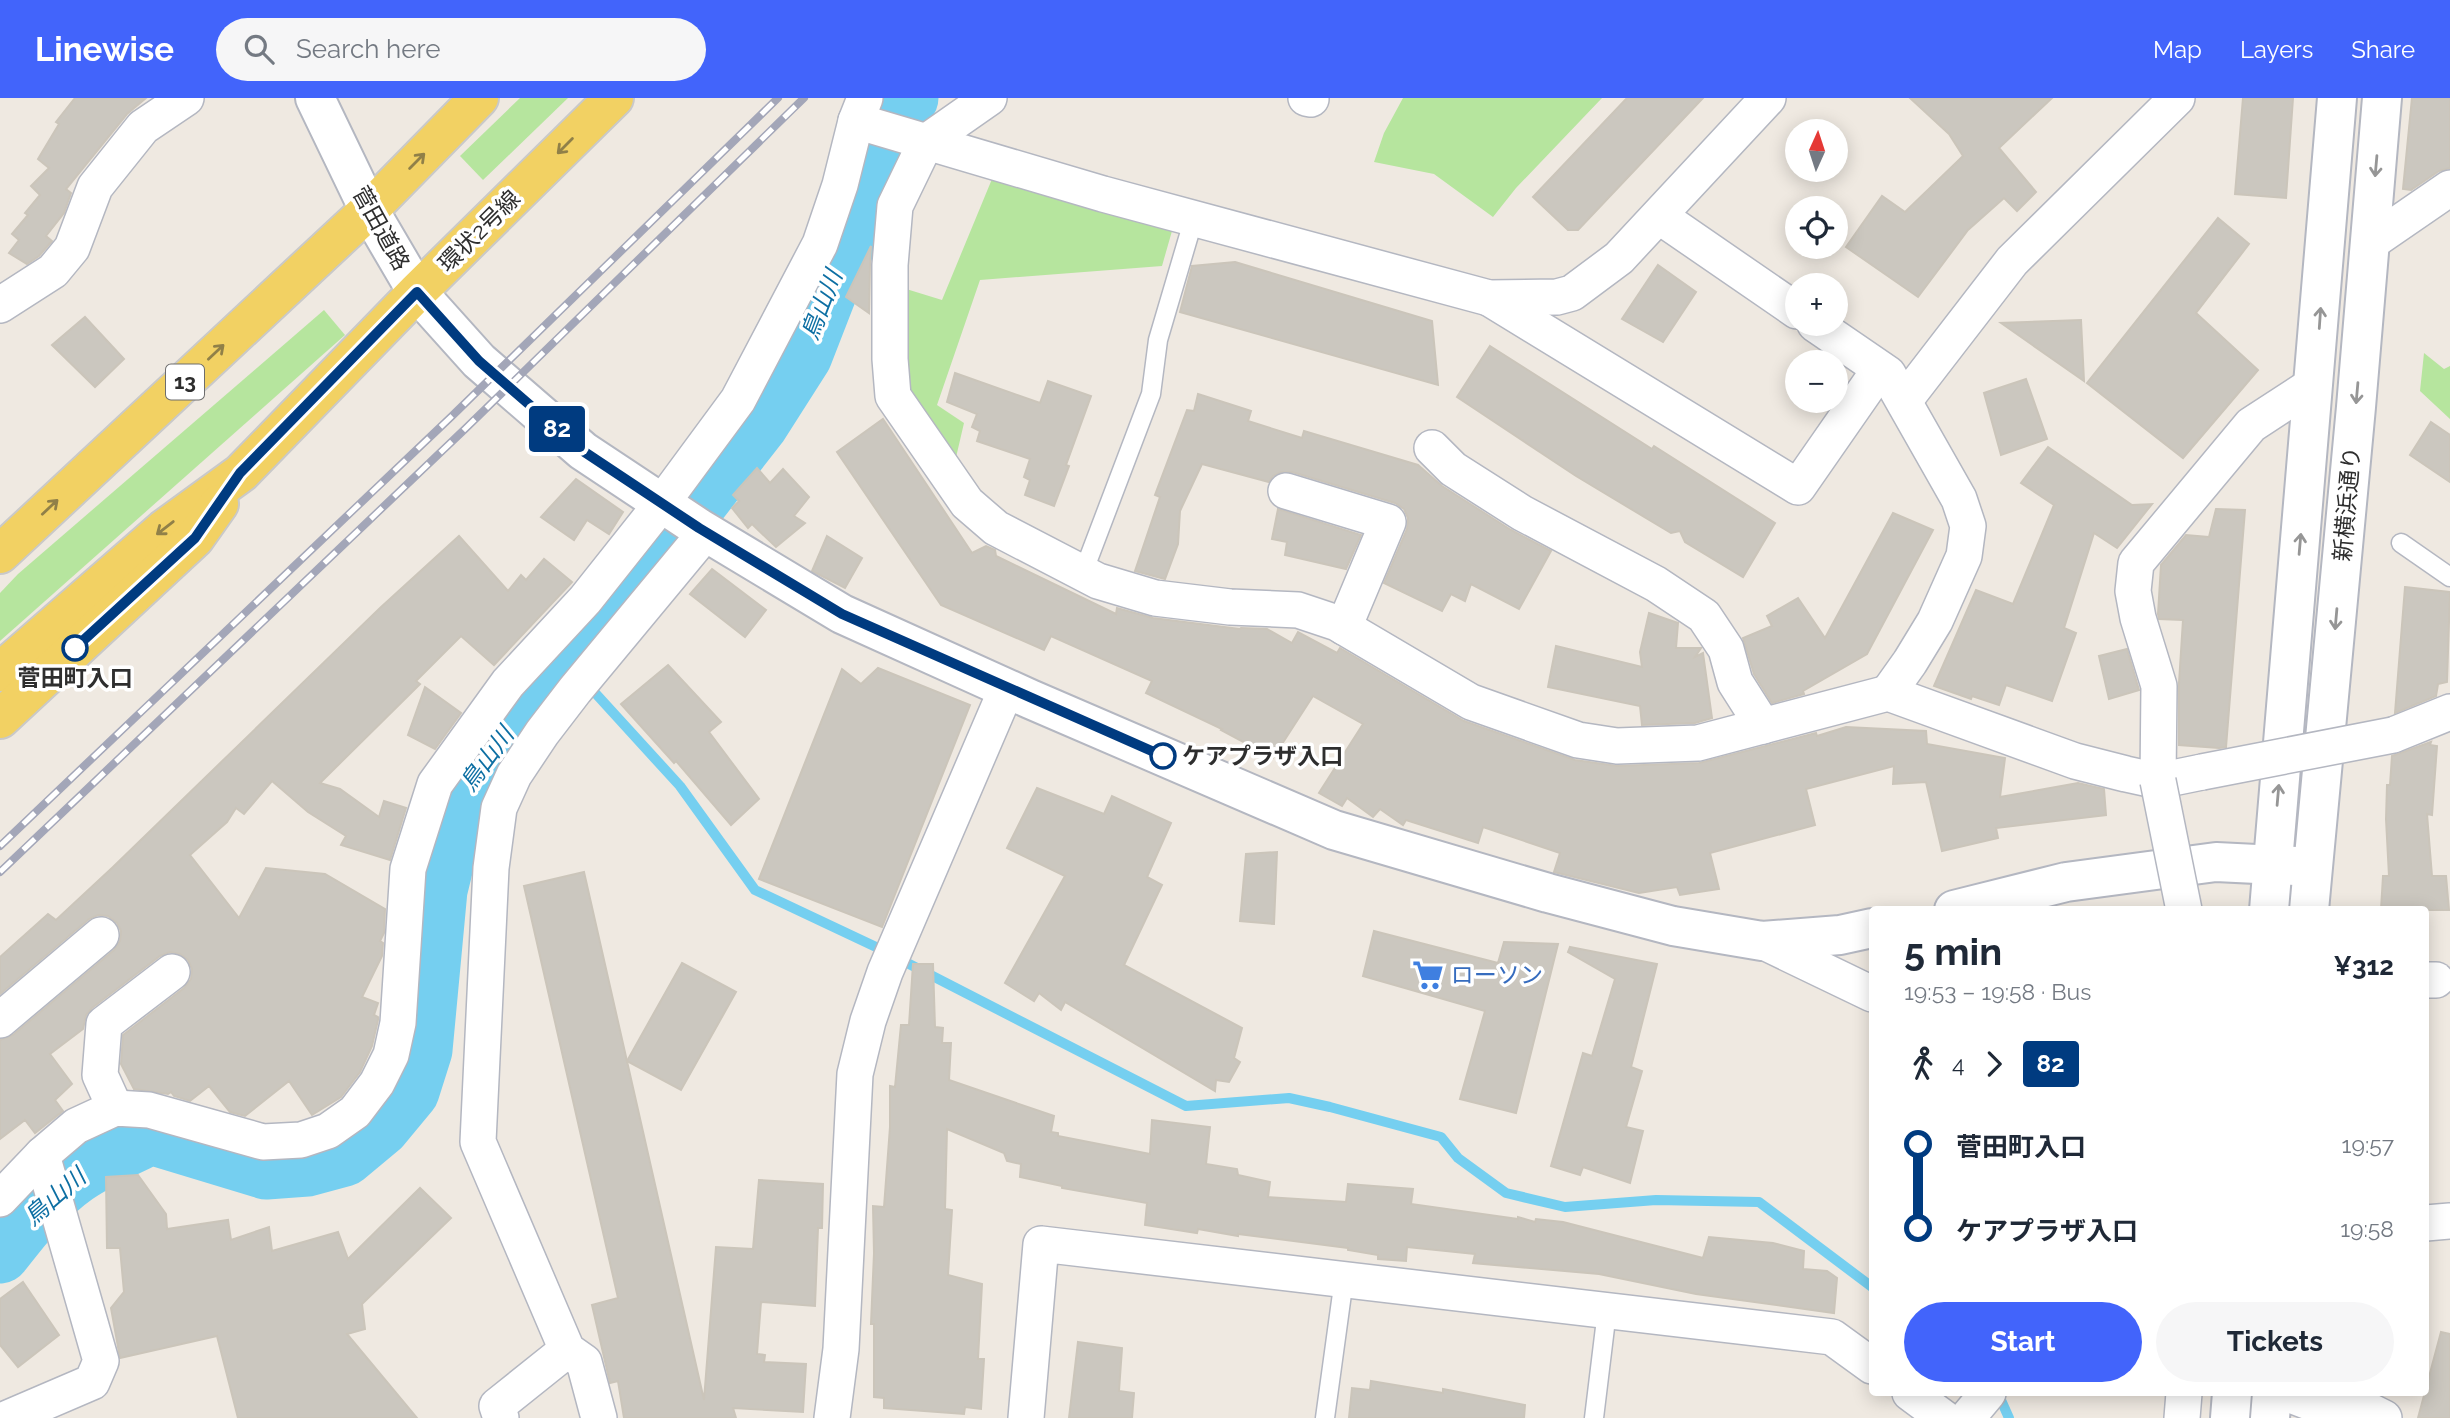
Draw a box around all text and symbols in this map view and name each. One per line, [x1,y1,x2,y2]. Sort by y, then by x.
search box [216,18,706,81]
text: Linewise [35,30,174,69]
icon: search [240,30,278,68]
text: Search here [296,34,440,64]
text: Map [2153,35,2202,64]
text: Layers [2240,35,2313,64]
text: Share [2351,35,2415,64]
north arrow [1785,119,1848,182]
map controls [1785,119,1848,413]
one-way arrow [557,137,574,154]
one-way arrow [409,153,426,170]
one-way arrow [2369,154,2382,177]
street label: 菅田道路 [347,181,416,275]
street label: 環状2号線 [432,184,525,277]
button: locate [1785,196,1848,259]
water label: 鳥山川 [795,263,849,344]
button: + [1785,273,1848,336]
one-way arrow [2313,306,2326,329]
one-way arrow [207,344,225,360]
button: − [1785,350,1848,413]
road number: 13 [166,364,204,400]
one-way arrow [2350,381,2363,404]
line badge: 82 [526,406,588,452]
text: 82 [543,414,571,443]
street label: 新横浜通り [2328,445,2365,562]
one-way arrow [41,499,59,515]
one-way arrow [157,520,175,535]
one-way arrow [2294,534,2307,556]
one-way arrow [2329,607,2342,630]
marker: 菅田町入口 [62,635,88,661]
place label: 菅田町入口 [18,664,133,691]
water label: 鳥山川 [454,719,521,796]
place label: ケアプラザ入口 [1182,742,1343,769]
marker: ケアプラザ入口 [1150,743,1176,769]
one-way arrow [2272,785,2285,807]
text: 5 min [1904,929,2002,974]
text: ¥312 [2333,951,2394,981]
supermarket icon: ローソン [1411,958,1445,992]
place label: ローソン [1451,961,1543,988]
text: 19:53 – 19:58 · Bus [1904,978,2091,1005]
icon: walk [1904,1045,1942,1083]
icon: forward [1975,1045,2013,1083]
text: 82 [2037,1049,2065,1078]
text: 4 [1952,1050,1965,1077]
text: 19:57 [2342,1131,2394,1158]
text: 菅田町入口 [1956,1132,2086,1162]
water label: 鳥山川 [18,1160,94,1231]
text: 19:58 [2340,1215,2394,1242]
text: ケアプラザ入口 [1956,1216,2138,1246]
button: Start [1904,1302,2142,1382]
button: Tickets [2156,1302,2394,1382]

